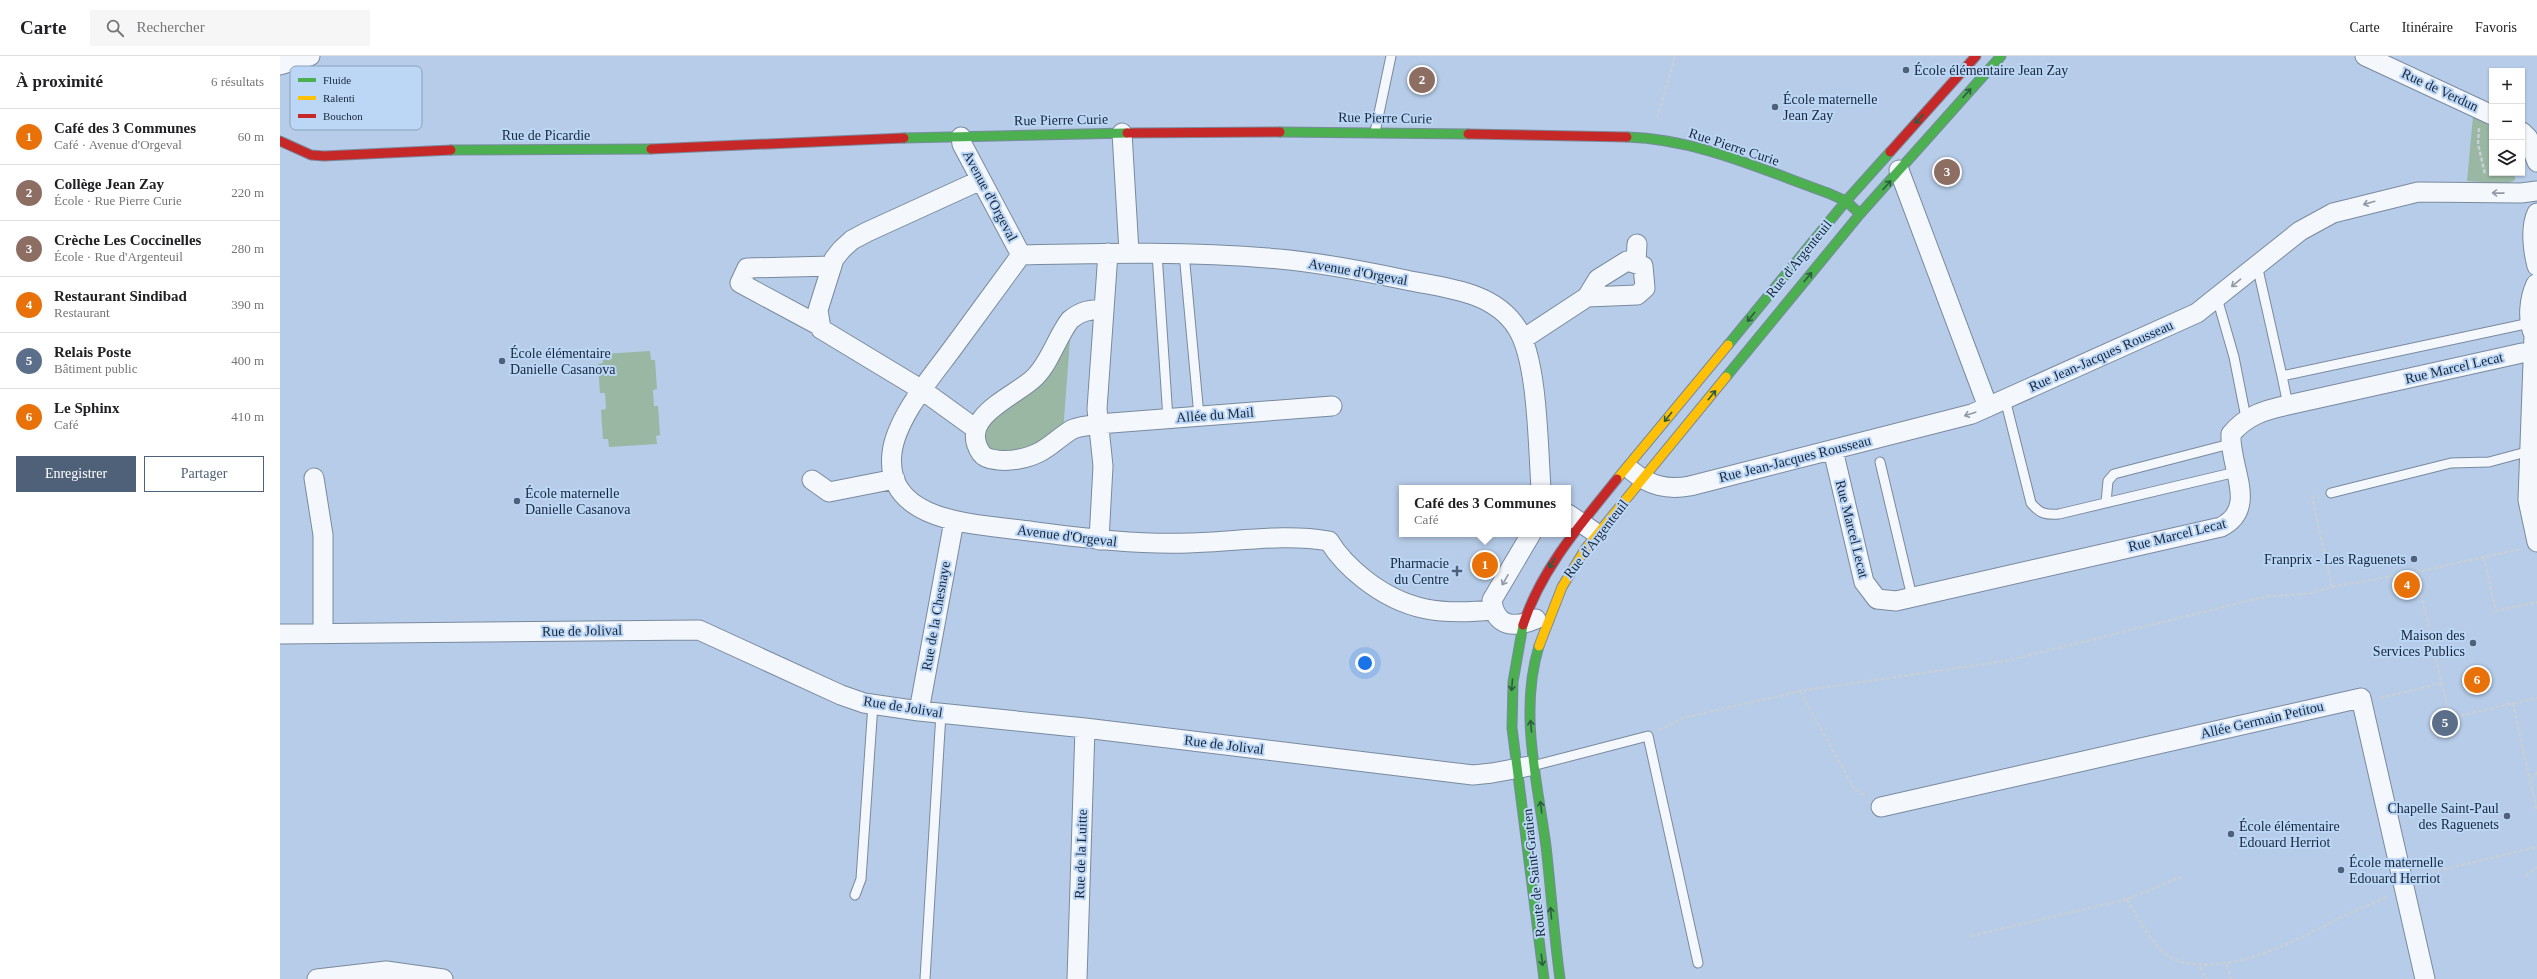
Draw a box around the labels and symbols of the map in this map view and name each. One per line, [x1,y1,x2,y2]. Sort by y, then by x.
place label: École élémentaire Jean Zay [1914,62,2068,78]
pin: 2 [1409,65,1435,95]
marker: École élémentaire Jean Zay [1901,65,1911,75]
legend [290,66,422,130]
street label: Rue de Verdun [2399,66,2481,114]
text: Fluide [323,74,351,86]
one-way arrow [1962,88,1971,98]
place label: École maternelle Jean Zay [1783,91,1877,123]
text: Ralenti [323,92,355,104]
marker: École maternelle Jean Zay [1770,102,1780,112]
text: Bouchon [323,110,363,122]
street label: Rue Pierre Curie [1338,110,1432,126]
street label: Rue Pierre Curie [1014,112,1108,128]
one-way arrow [1914,114,1924,124]
street label: Rue Pierre Curie [1687,125,1781,169]
street label: Rue de Picardie [502,128,590,143]
street label: Avenue d'Orgeval [960,148,1020,244]
pin: 3 [1934,157,1960,187]
one-way arrow [1882,180,1891,190]
one-way arrow [2492,189,2505,197]
one-way arrow [2363,200,2376,207]
street label: Rue d'Argenteuil [1763,217,1835,301]
street label: Avenue d'Orgeval [1307,256,1409,288]
one-way arrow [1803,272,1812,283]
one-way arrow [2230,278,2241,287]
one-way arrow [1746,311,1755,322]
street label: Rue Jean-Jacques Rousseau [2027,317,2175,395]
place label: École élémentaire Danielle Casanova [510,345,616,377]
street label: Rue Marcel Lecat [2403,349,2505,387]
marker: École élémentaire Danielle Casanova [497,356,507,366]
one-way arrow [1707,390,1716,400]
street label: Allée du Mail [1176,405,1254,425]
one-way arrow [1963,411,1976,418]
one-way arrow [1664,412,1673,423]
street label: Rue Jean-Jacques Rousseau [1717,433,1873,485]
street label: Rue Marcel Lecat [1833,479,1871,580]
place label: École maternelle Danielle Casanova [525,485,631,517]
marker: École maternelle Danielle Casanova [512,496,522,506]
street label: Rue d'Argenteuil [1561,497,1631,581]
street label: Rue Marcel Lecat [2127,516,2228,554]
street label: Avenue d'Orgeval [1016,522,1118,550]
pin: 1 [1472,550,1498,580]
place label: Franprix - Les Raguenets [2264,552,2406,567]
marker: Franprix - Les Raguenets [2409,554,2419,564]
place label: Pharmacie du Centre [1390,556,1449,587]
one-way arrow [1548,557,1556,569]
street label: Rue de la Chesnaye [919,560,953,672]
marker: Pharmacie du Centre [1452,566,1462,576]
pin: 4 [2394,570,2420,600]
one-way arrow [1500,574,1508,586]
street label: Rue de Jolival [542,623,622,639]
place label: Maison des Services Publics [2373,628,2465,659]
marker: Maison des Services Publics [2468,638,2478,648]
your location [1355,653,1375,673]
pin: 6 [2464,665,2490,695]
one-way arrow [1508,678,1515,691]
street label: Rue de Jolival [862,693,944,721]
street label: Allée Germain Petitou [2199,699,2325,741]
pin: 5 [2432,708,2458,738]
one-way arrow [1527,720,1534,733]
street label: Rue de Jolival [1183,733,1265,757]
one-way arrow [1537,801,1545,814]
place label: Chapelle Saint-Paul des Raguenets [2387,801,2499,832]
street label: Route de Saint-Gratien [1520,808,1548,938]
street label: Rue de la Luitte [1072,809,1090,899]
marker: Chapelle Saint-Paul des Raguenets [2502,811,2512,821]
place label: École élémentaire Edouard Herriot [2239,818,2340,850]
marker: École élémentaire Edouard Herriot [2226,829,2236,839]
place label: École maternelle Edouard Herriot [2349,854,2443,886]
marker: École maternelle Edouard Herriot [2336,865,2346,875]
one-way arrow [1548,907,1555,920]
one-way arrow [1538,953,1545,966]

